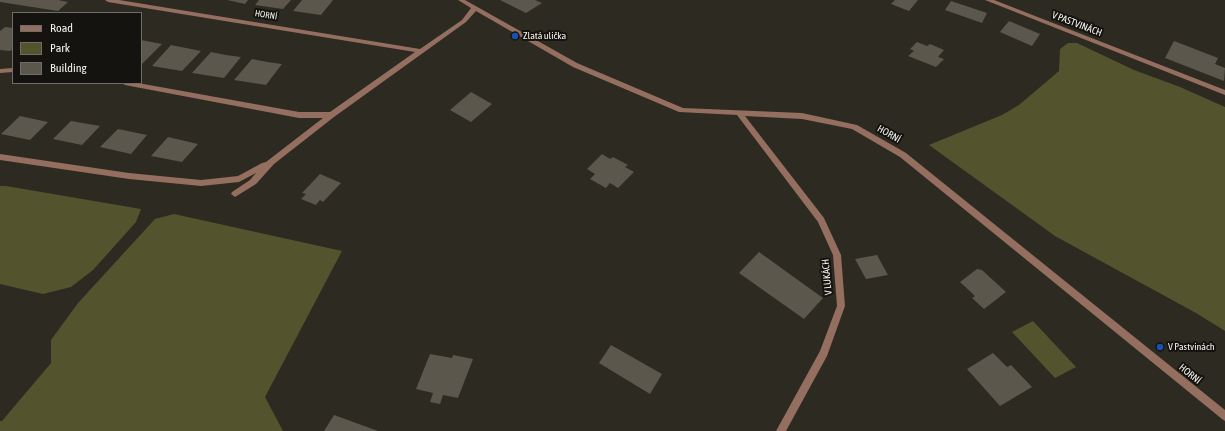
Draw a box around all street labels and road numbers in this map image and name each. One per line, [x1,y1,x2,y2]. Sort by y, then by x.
street label: HORNÍ [254,8,278,22]
street label: V PASTVINÁCH [1050,9,1104,39]
street label: HORNÍ [875,123,903,145]
street label: V LUKÁCH [819,258,835,296]
street label: HORNÍ [1176,361,1204,387]

